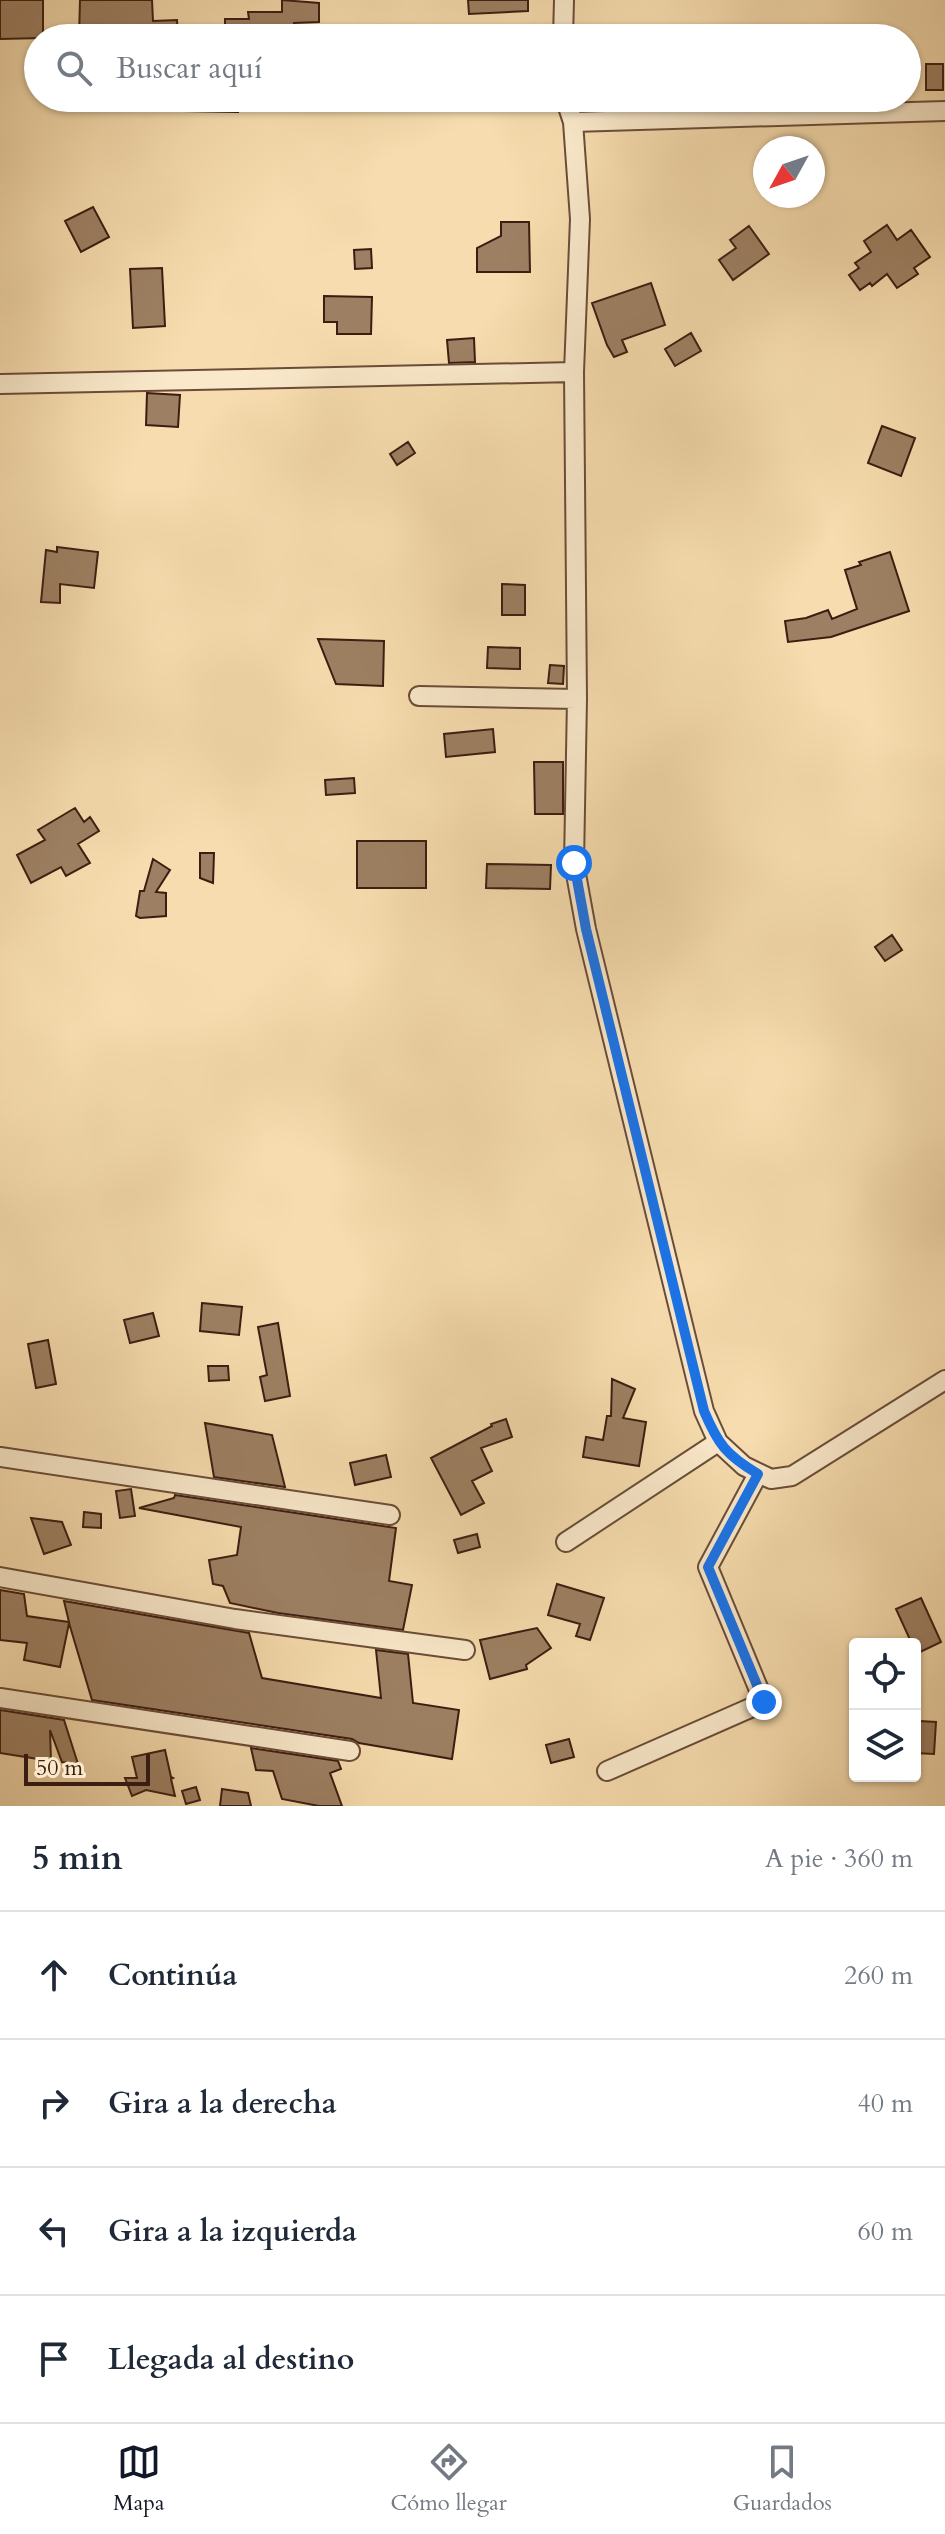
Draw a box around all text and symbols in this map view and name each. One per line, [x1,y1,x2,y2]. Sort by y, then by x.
search box [24,24,921,112]
icon: search [52,46,96,90]
text: Buscar aquí [116,48,262,89]
north arrow [753,136,825,208]
route start [556,845,592,881]
map controls [849,1638,921,1782]
button: locate [849,1638,921,1710]
route end [746,1684,782,1720]
button: layers [849,1710,921,1782]
scale bar [24,1750,150,1786]
text: 50 m [36,1753,83,1783]
text: 5 min [32,1835,123,1881]
text: A pie · 360 m [765,1841,913,1876]
icon: ahead [32,1953,76,1997]
text: Continúa [108,1955,238,1996]
text: 260 m [844,1958,913,1993]
icon: right [32,2081,76,2125]
text: Gira a la derecha [108,2083,337,2124]
text: 40 m [857,2086,913,2121]
icon: left [32,2209,76,2253]
text: Gira a la izquierda [108,2211,357,2252]
text: 60 m [857,2214,913,2249]
icon: arrive [32,2337,76,2381]
text: Llegada al destino [108,2339,354,2380]
tab: Mapa [113,2440,164,2518]
tab: Cómo llegar [391,2440,507,2518]
tab: Guardados [733,2440,832,2518]

